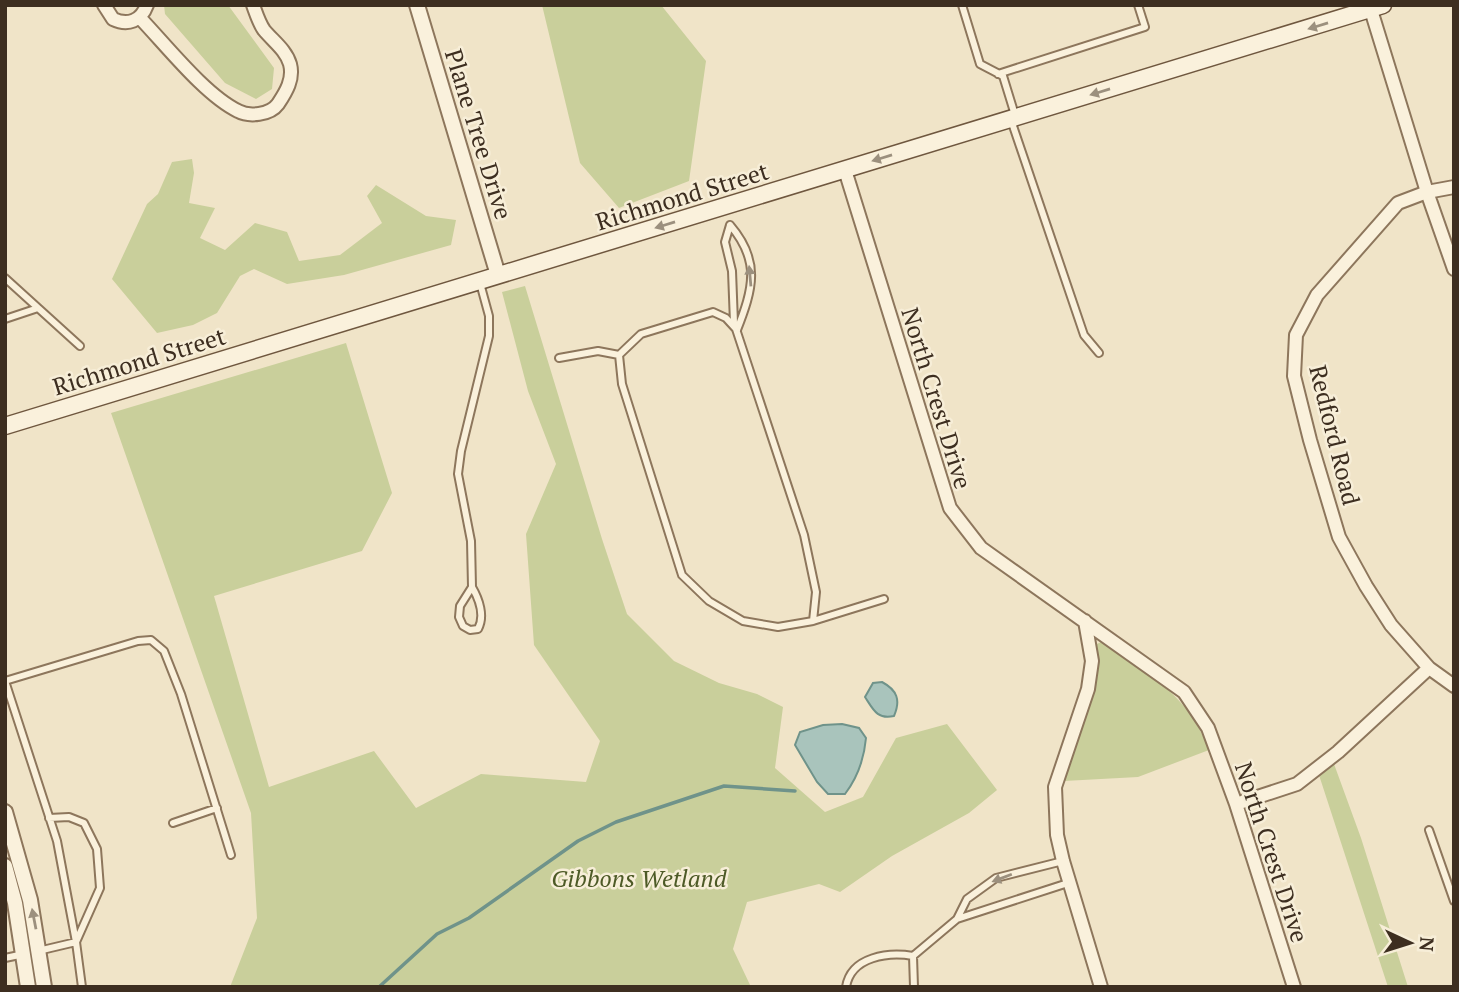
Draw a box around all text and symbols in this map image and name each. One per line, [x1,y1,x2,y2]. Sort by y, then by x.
one-way arrow [1307,22,1328,32]
street label: Plane Tree Drive [438,45,520,223]
one-way arrow [1089,88,1110,98]
street label: Richmond Street [592,154,772,238]
one-way arrow [872,154,893,164]
one-way arrow [654,220,675,230]
one-way arrow [744,265,755,287]
street label: North Crest Drive [894,303,980,493]
street label: Richmond Street [49,319,229,403]
street label: Redford Road [1302,362,1368,508]
street label: North Crest Drive [1228,758,1316,946]
park label: Gibbons Wetland [551,862,728,894]
one-way arrow [991,873,1012,884]
one-way arrow [28,908,39,930]
north arrow [1375,908,1445,978]
text: N [1414,936,1440,953]

